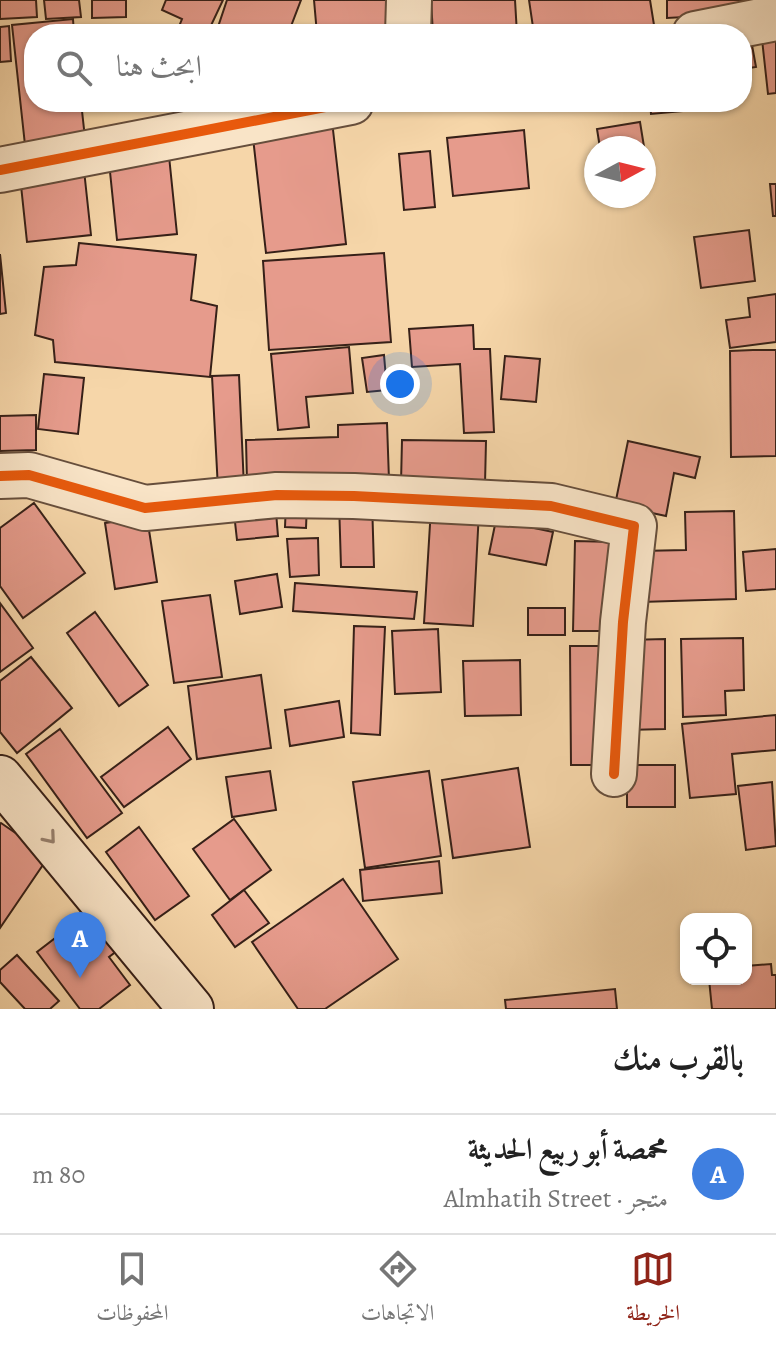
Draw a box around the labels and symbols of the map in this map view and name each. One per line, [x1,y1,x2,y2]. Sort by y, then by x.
north arrow [584,136,656,208]
your location [380,364,420,404]
one-way arrow [40,829,55,843]
pin: A [54,912,106,978]

